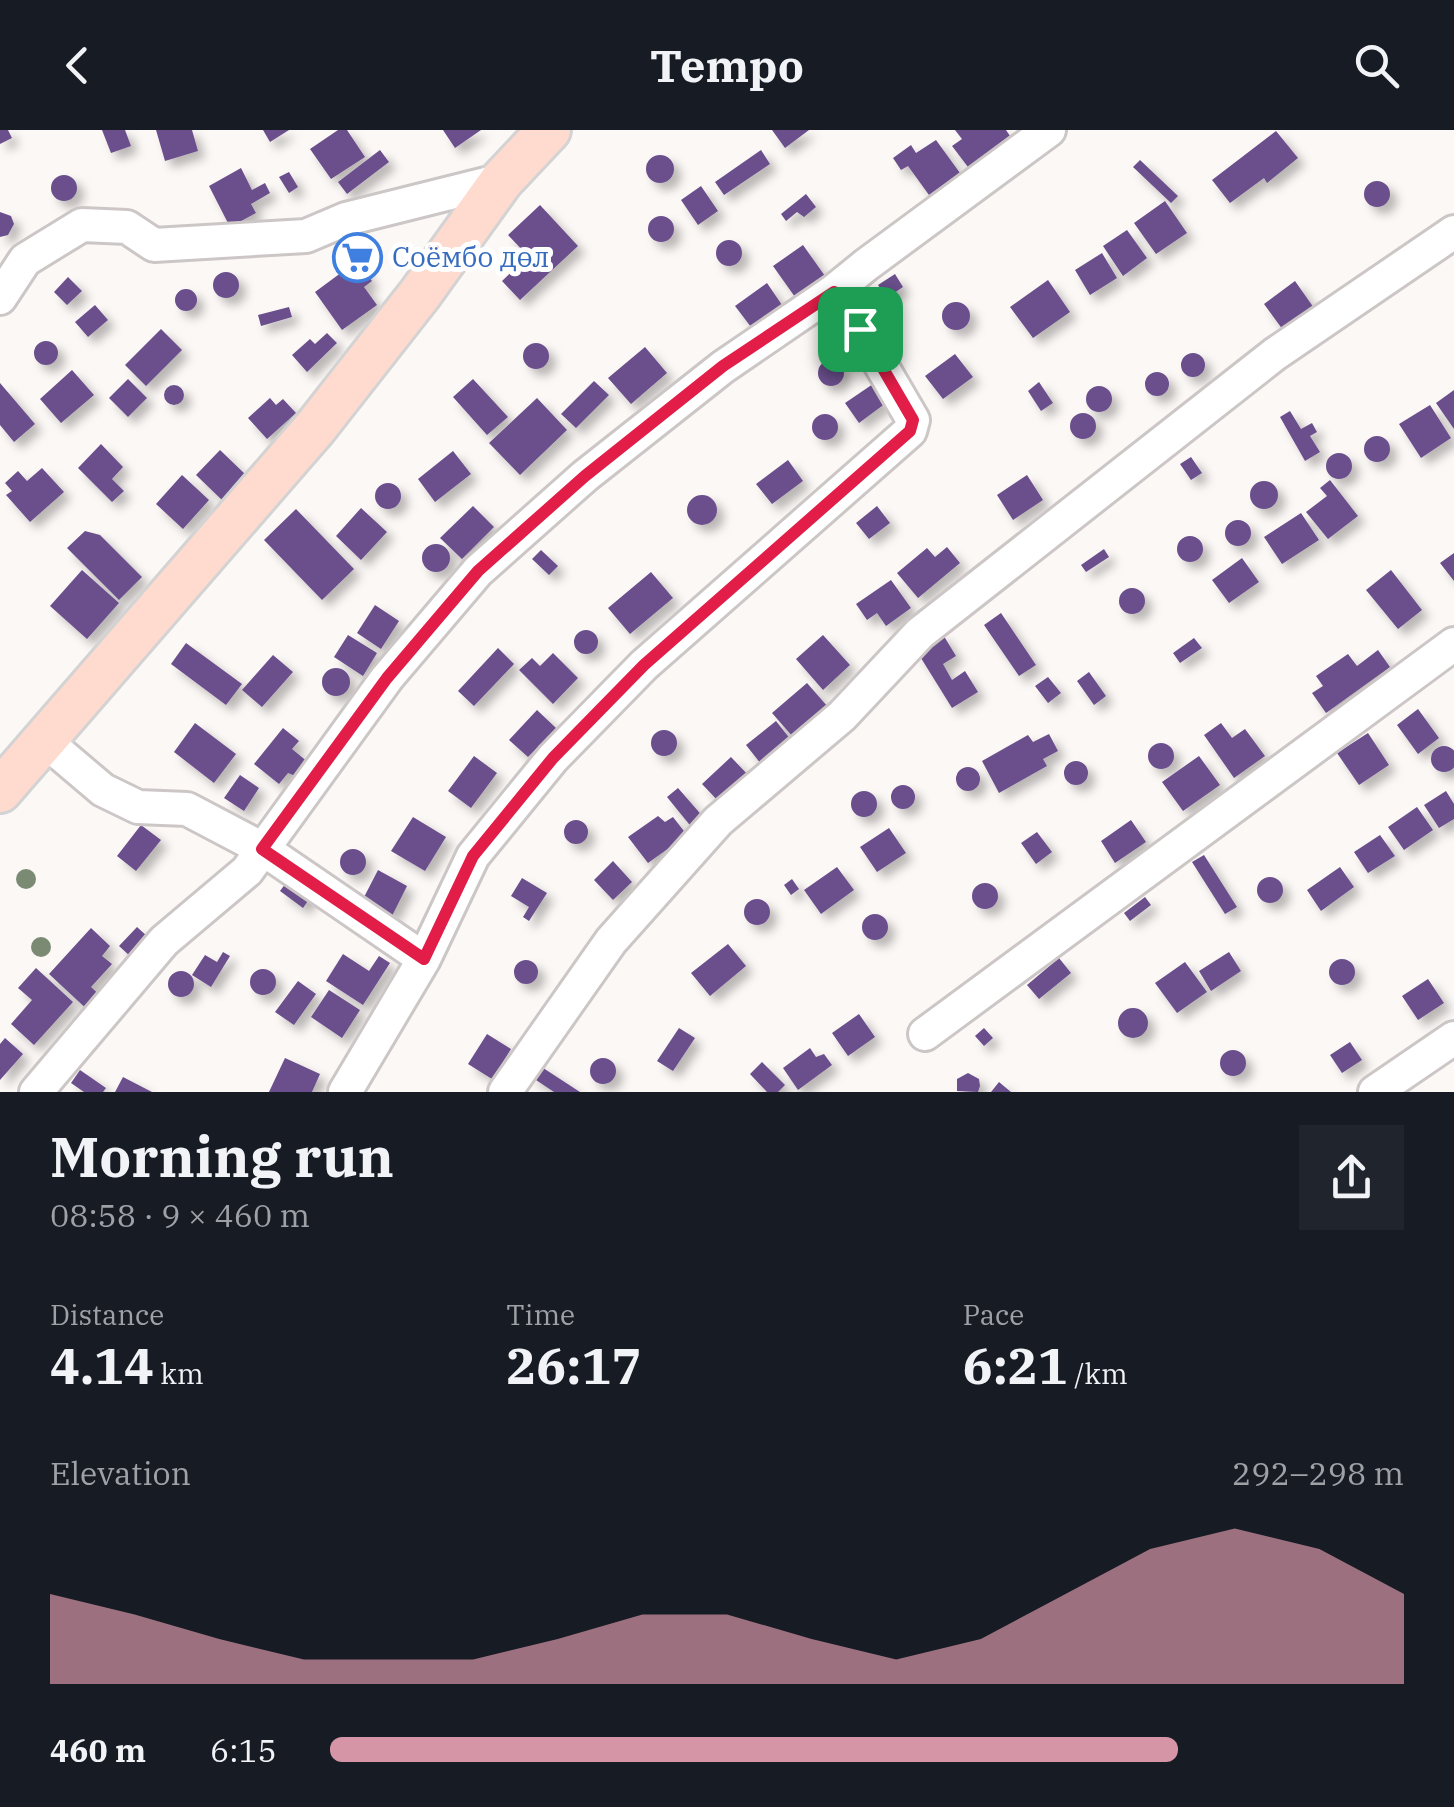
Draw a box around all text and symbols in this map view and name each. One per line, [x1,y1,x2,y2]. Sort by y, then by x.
text: Tempo [650,36,804,94]
icon: back [50,38,105,93]
icon: search [1349,38,1404,93]
supermarket icon: Соёмбо дөл [331,231,383,283]
place label: Соёмбо дөл [392,238,549,275]
pin [818,287,903,372]
icon: arrive [833,302,888,357]
text: Morning run [50,1121,394,1192]
button: share [1299,1125,1404,1230]
text: 08:58 · 9 × 460 m [50,1194,310,1236]
text: Distance [50,1296,164,1333]
text: Time [506,1296,575,1333]
text: Pace [963,1296,1024,1333]
text: 4.14 [50,1333,154,1398]
text: 26:17 [506,1333,641,1398]
text: 6:21 [963,1333,1068,1398]
text: km [154,1355,204,1392]
text: /km [1068,1355,1128,1392]
text: Elevation [50,1452,191,1494]
text: 292–298 m [1232,1452,1404,1494]
text: 460 m [50,1729,146,1771]
text: 6:15 [210,1729,277,1771]

